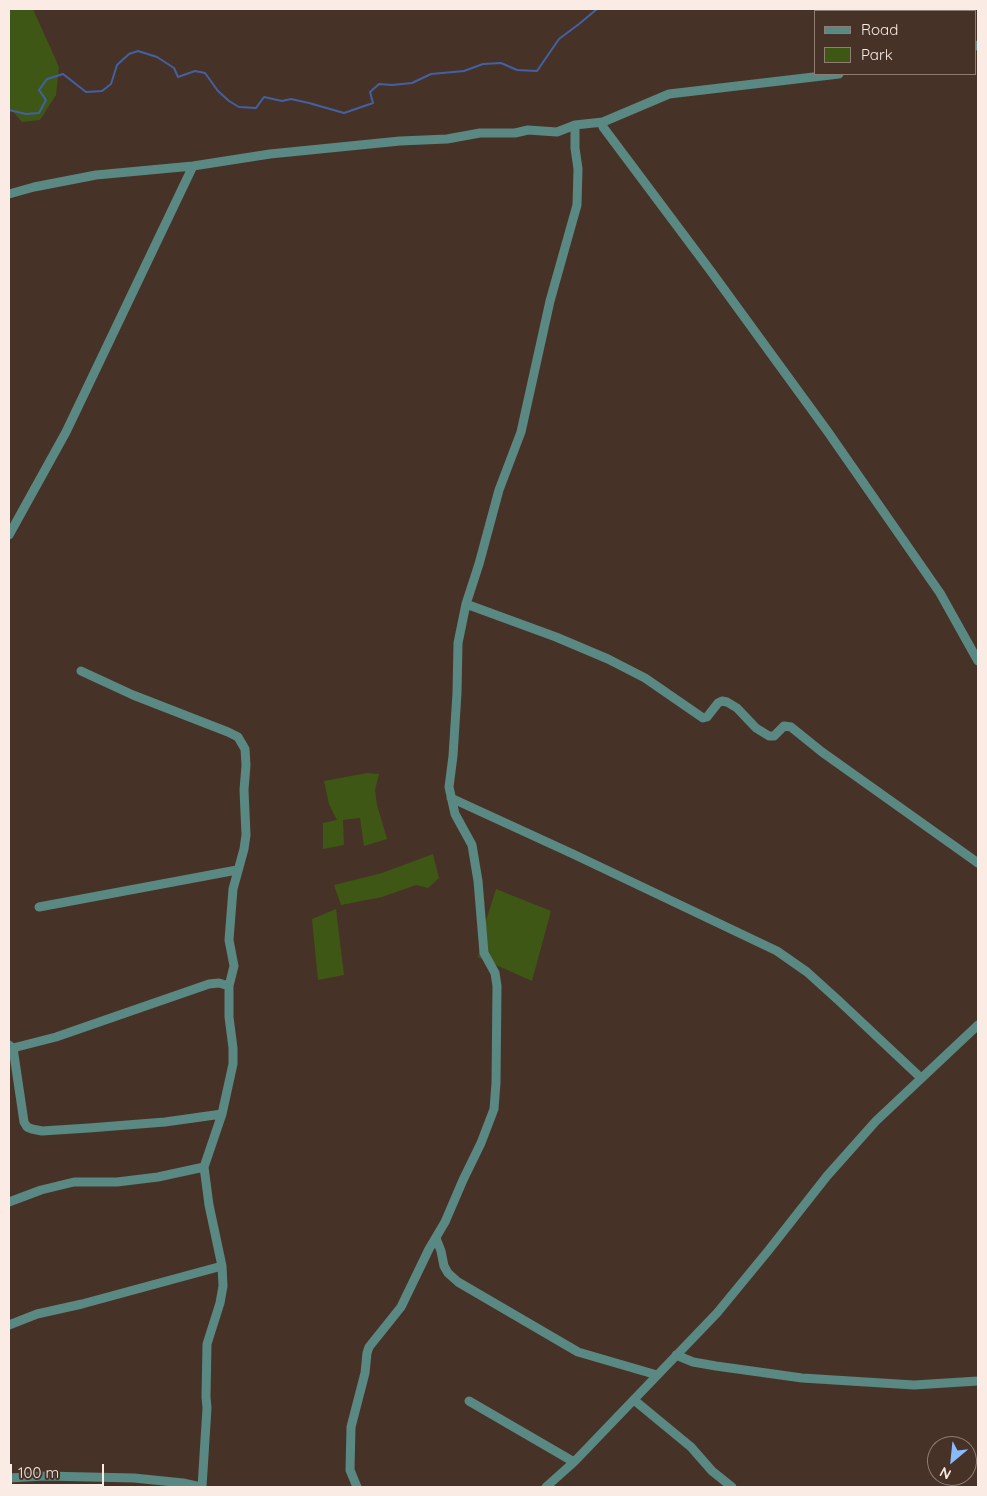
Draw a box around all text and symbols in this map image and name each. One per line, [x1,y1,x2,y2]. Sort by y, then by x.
legend [814,10,977,75]
text: Road [861,20,898,39]
text: Park [861,45,893,64]
north arrow [927,1436,977,1486]
scale bar [12,1454,106,1486]
text: 100 m [18,1463,59,1482]
text: N [937,1463,954,1484]

